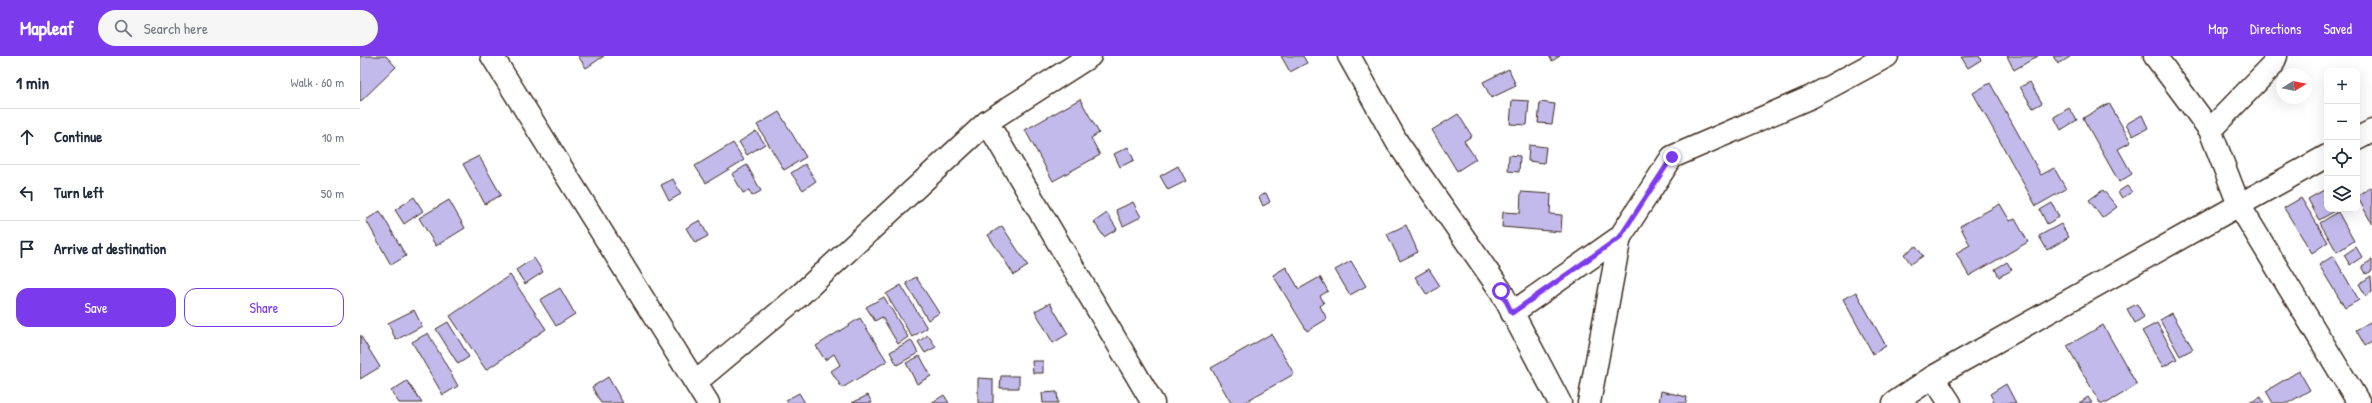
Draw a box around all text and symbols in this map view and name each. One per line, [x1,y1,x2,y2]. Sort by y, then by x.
search box [98,10,378,46]
text: Mapleaf [20,15,74,41]
icon: search [112,17,134,39]
text: Search here [144,18,208,39]
text: Map [2208,19,2228,38]
text: Directions [2250,19,2301,38]
text: Saved [2323,19,2352,38]
north arrow [2276,68,2312,104]
map controls [2324,68,2360,212]
button: + [2324,68,2360,104]
text: 1 min [16,71,49,94]
text: Walk · 60 m [291,73,344,91]
button: − [2324,104,2360,140]
icon: ahead [16,126,38,148]
text: Continue [54,126,102,147]
text: 10 m [322,128,344,146]
button: locate [2324,140,2360,176]
route end [1663,148,1681,166]
button: layers [2324,176,2360,212]
icon: left [16,182,38,204]
text: Turn left [54,182,104,203]
text: 50 m [321,184,344,202]
icon: arrive [16,238,38,260]
text: Arrive at destination [54,238,166,259]
route start [1492,282,1510,300]
button: Save [16,288,176,327]
button: Share [184,288,344,327]

